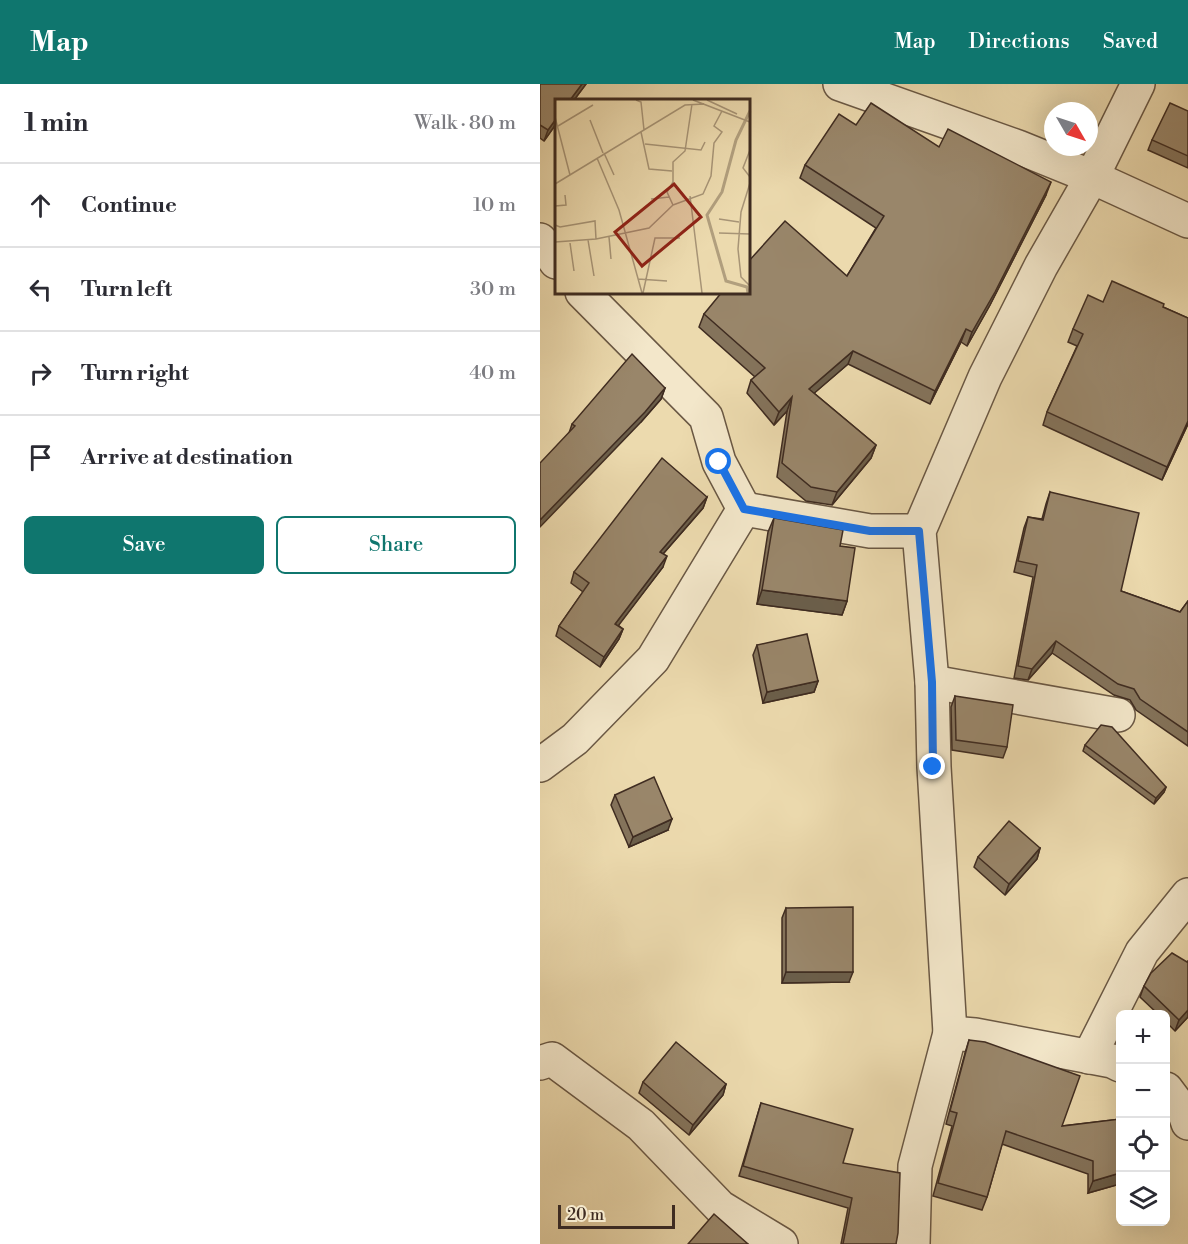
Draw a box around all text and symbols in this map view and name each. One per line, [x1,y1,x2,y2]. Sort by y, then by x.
text: Map [30,25,89,60]
text: Map [894,29,936,55]
text: Directions [969,29,1070,55]
text: Saved [1103,29,1158,55]
inset map [555,99,750,294]
north arrow [1044,102,1098,156]
text: 1 min [24,107,89,139]
text: Walk · 80 m [414,111,516,136]
icon: ahead [24,189,57,222]
text: Continue [81,192,177,219]
text: 10 m [473,193,516,218]
icon: left [24,273,57,306]
text: Turn left [81,276,172,303]
text: 30 m [470,277,516,302]
icon: right [24,357,57,390]
text: Turn right [81,360,189,387]
text: 40 m [469,361,516,386]
icon: arrive [24,441,57,474]
text: Arrive at destination [81,444,293,471]
route start [705,448,731,474]
button: Save [24,516,264,574]
button: Share [276,516,516,574]
route end [919,753,945,779]
map controls [1116,1010,1170,1226]
button: + [1116,1010,1170,1064]
button: − [1116,1064,1170,1118]
button: locate [1116,1118,1170,1172]
button: layers [1116,1172,1170,1226]
scale bar [558,1202,675,1230]
text: 20 m [567,1205,604,1225]

